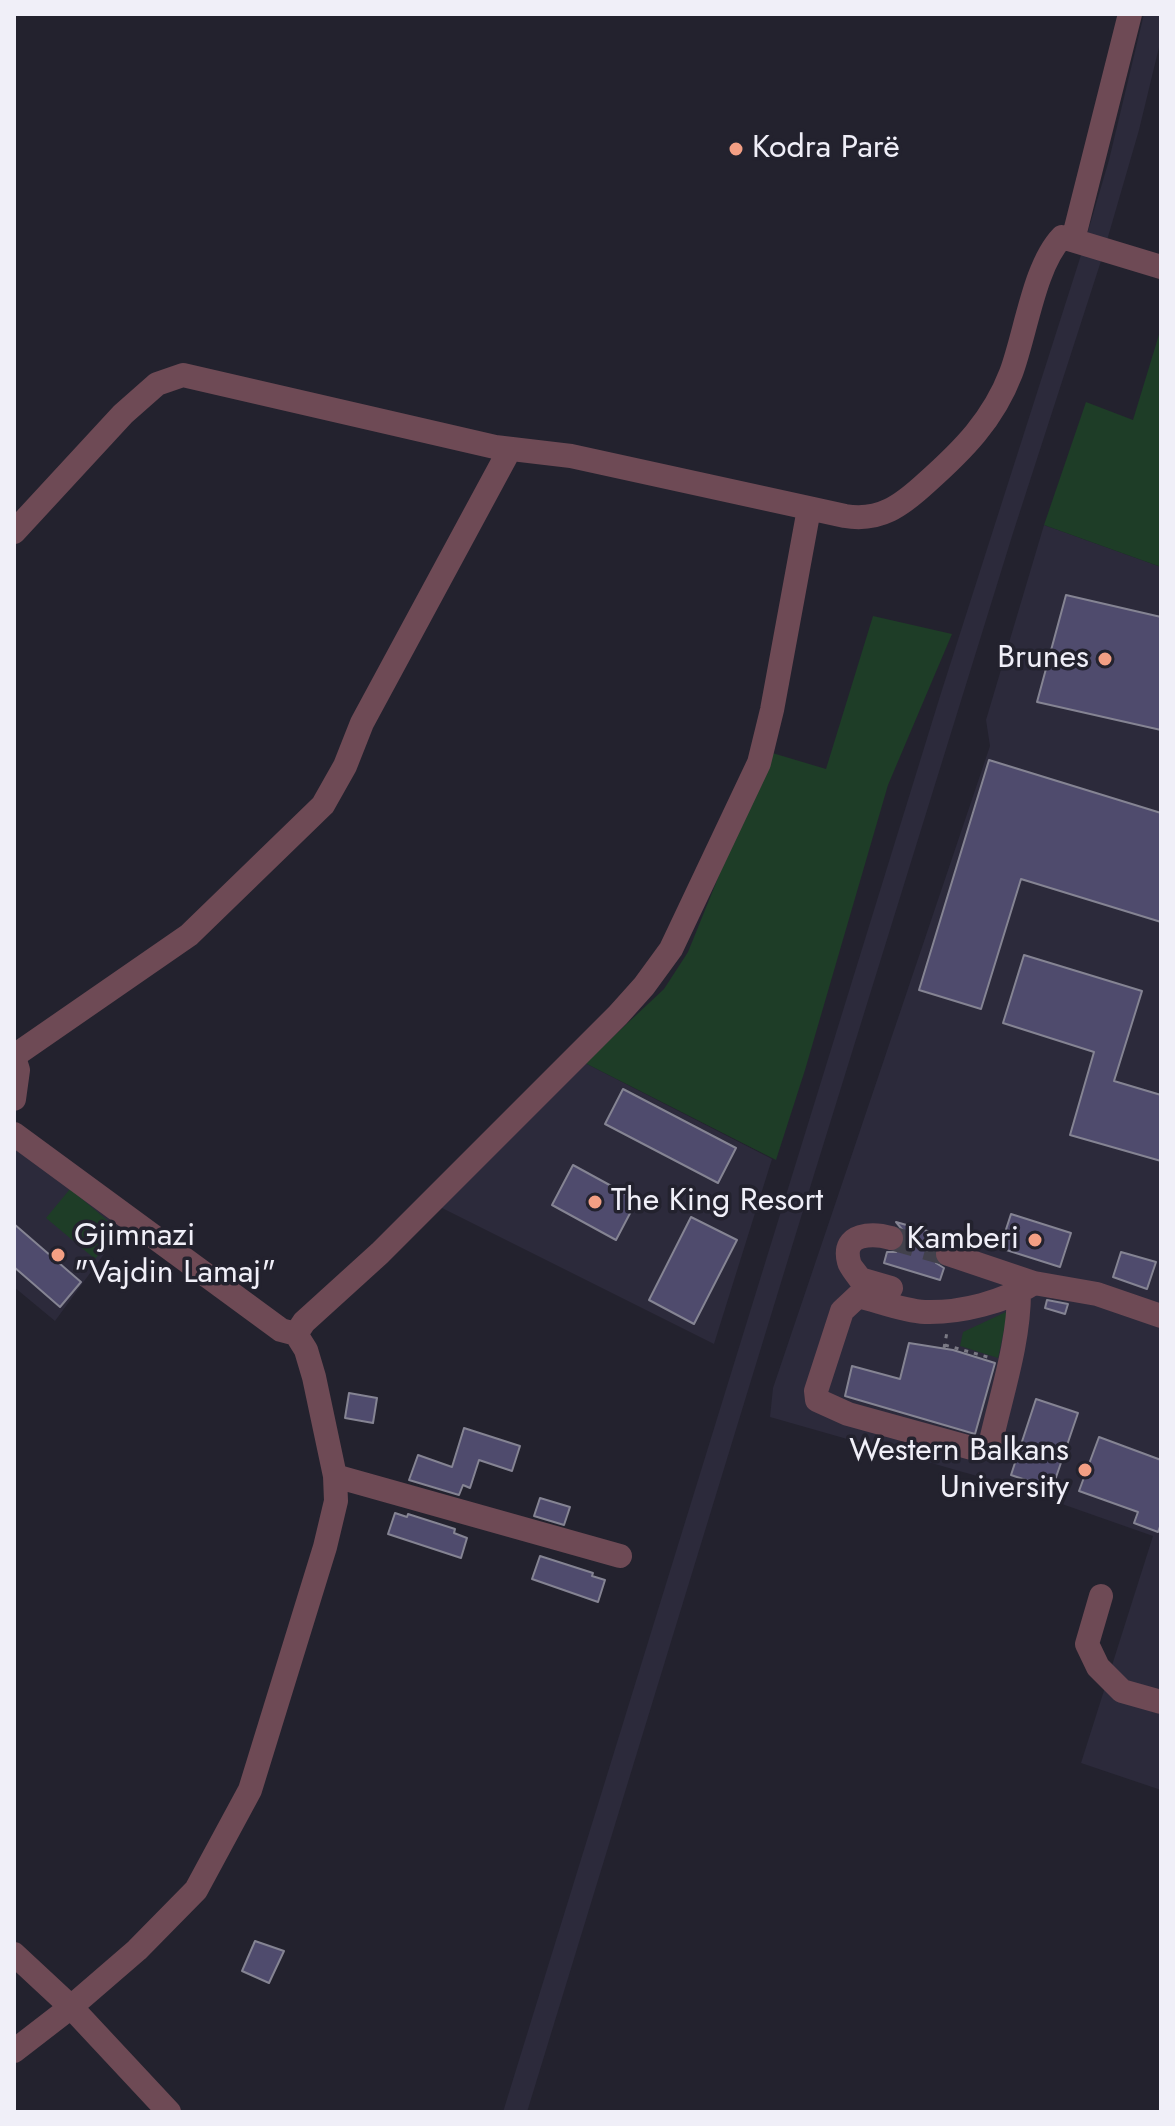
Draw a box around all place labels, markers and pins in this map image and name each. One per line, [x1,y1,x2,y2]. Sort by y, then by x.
place label: Kodra Parë [752,130,900,168]
marker: Kodra Parë [727,140,745,158]
place label: Brunes [997,640,1089,678]
marker: Brunes [1096,650,1114,668]
place label: The King Resort [611,1183,823,1221]
marker: The King Resort [586,1193,604,1211]
place label: Gjimnazi "Vajdin Lamaj" [74,1218,276,1293]
place label: Kamberi [907,1221,1019,1259]
marker: Kamberi [1026,1231,1044,1249]
marker: Gjimnazi "Vajdin Lamaj" [49,1246,67,1264]
place label: Western Balkans University [849,1433,1069,1508]
marker: Western Balkans University [1076,1461,1094,1479]

